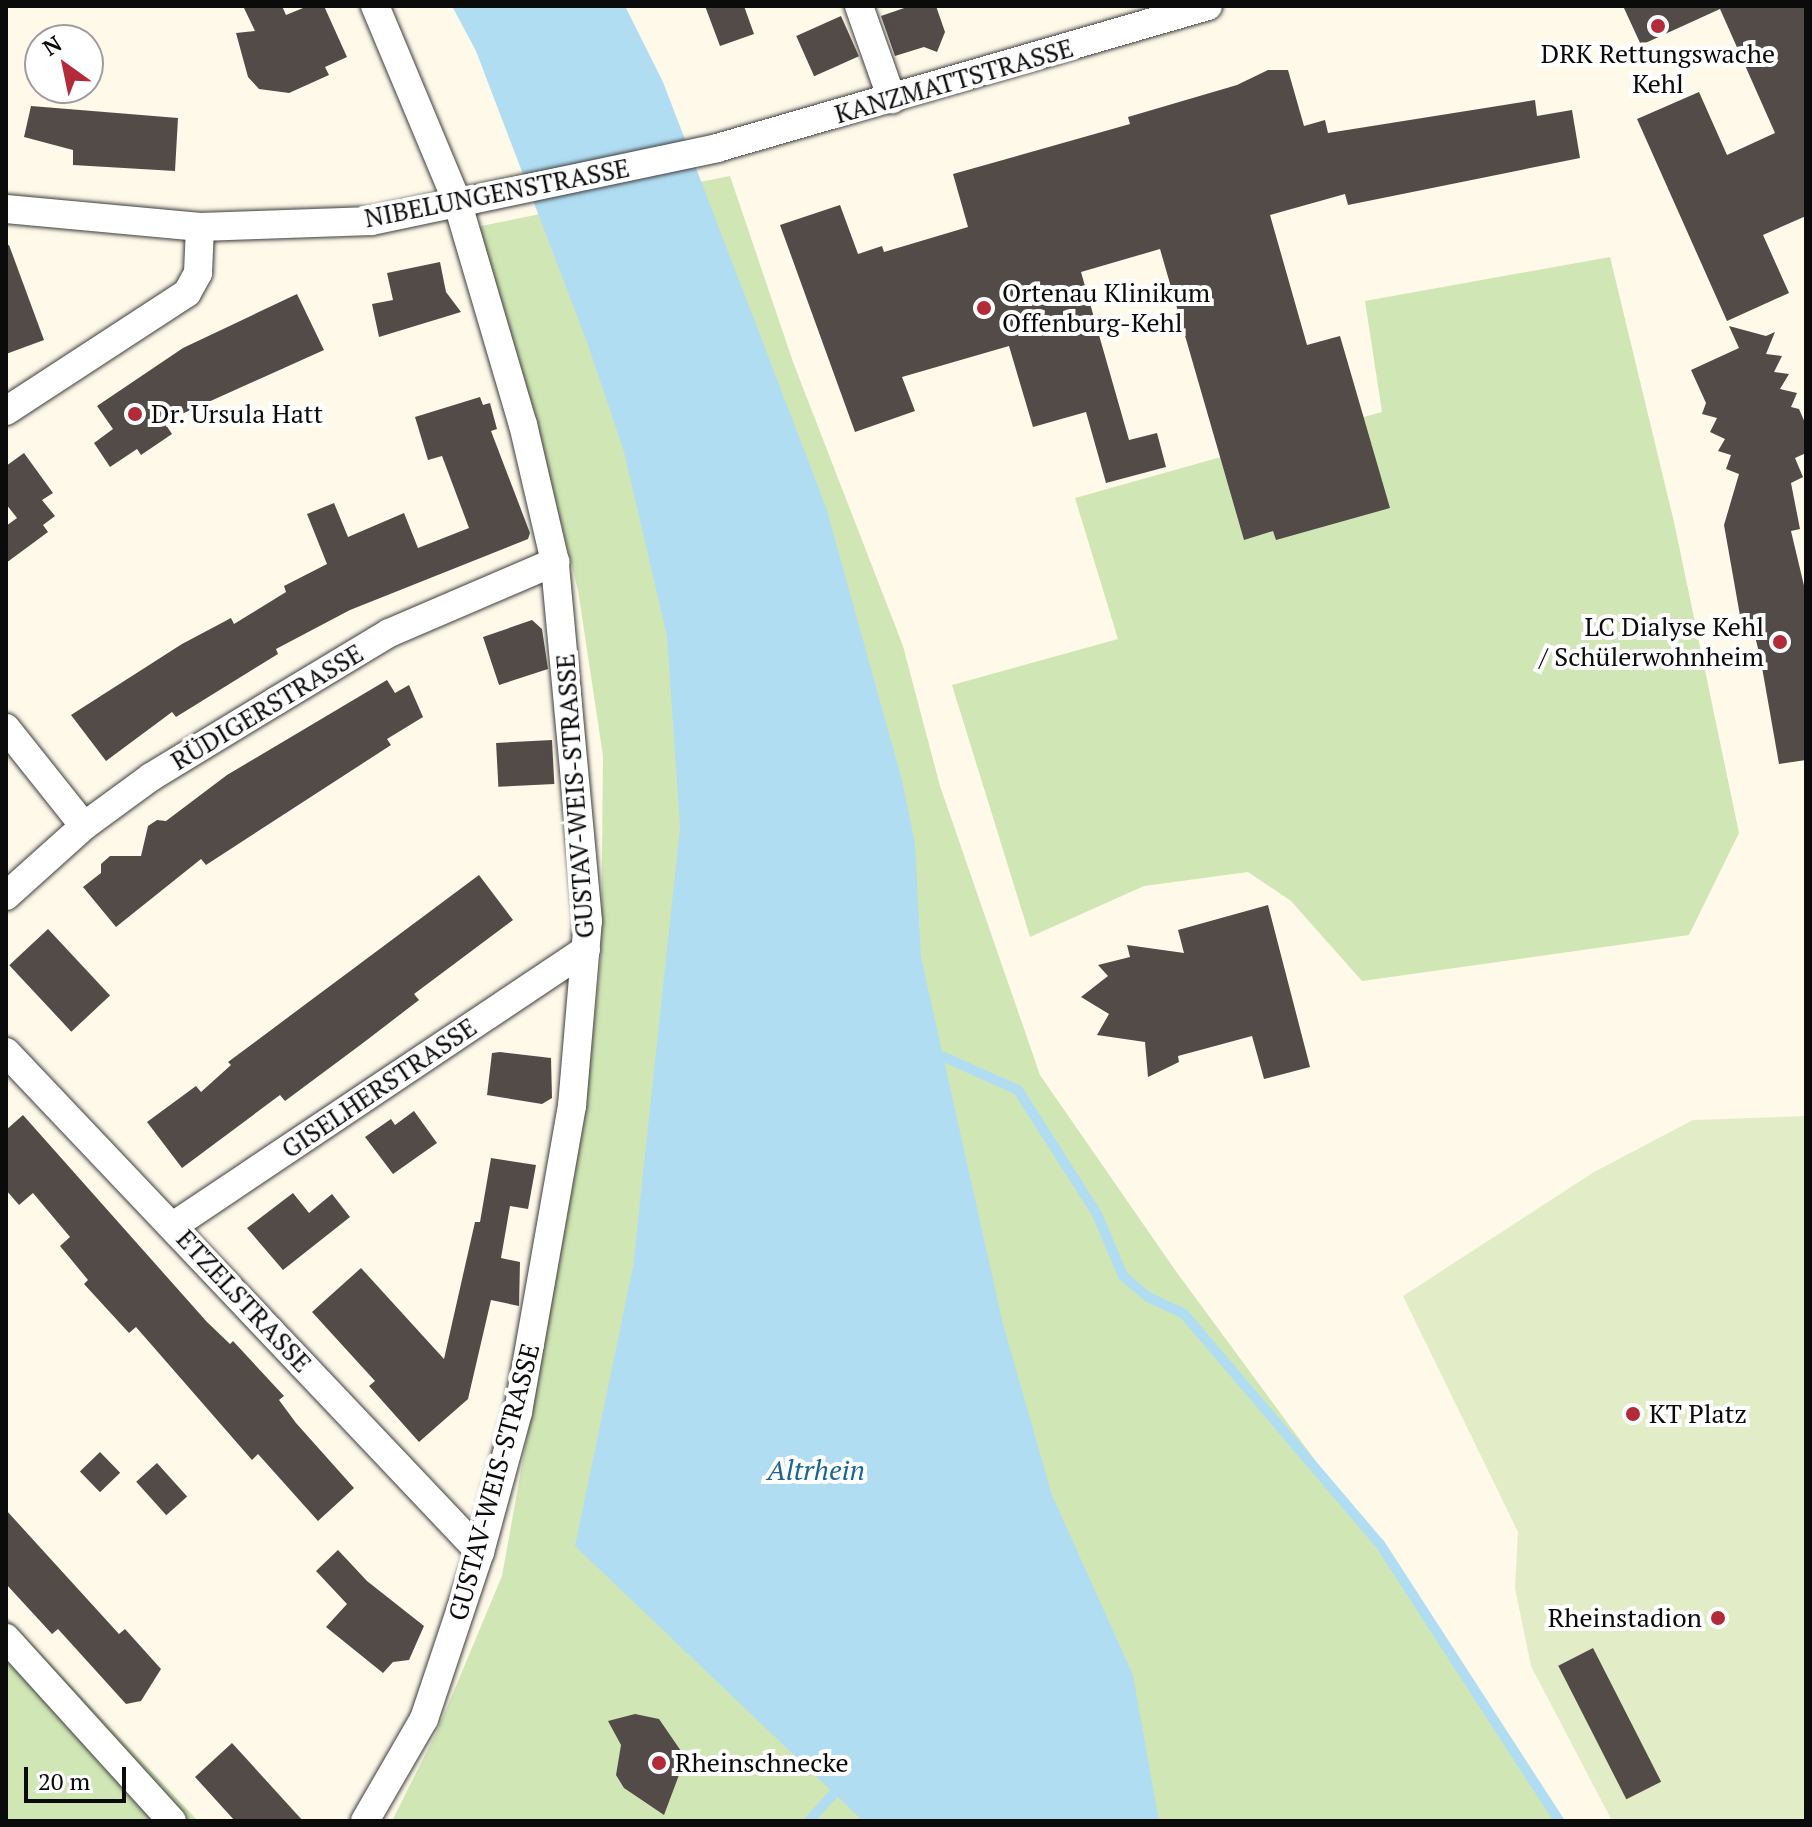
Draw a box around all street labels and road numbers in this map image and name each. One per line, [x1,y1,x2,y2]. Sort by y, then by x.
street label: KANZMATTSTRASSE [831,32,1077,130]
street label: NIBELUNGENSTRASSE [362,152,632,234]
street label: RÜDIGERSTRASSE [165,637,369,777]
street label: GUSTAV-WEIS-STRASSE [549,653,601,939]
street label: GISELHERSTRASSE [276,1011,482,1165]
street label: ETZELSTRASSE [170,1223,318,1379]
street label: GUSTAV-WEIS-STRASSE [442,1340,546,1624]

